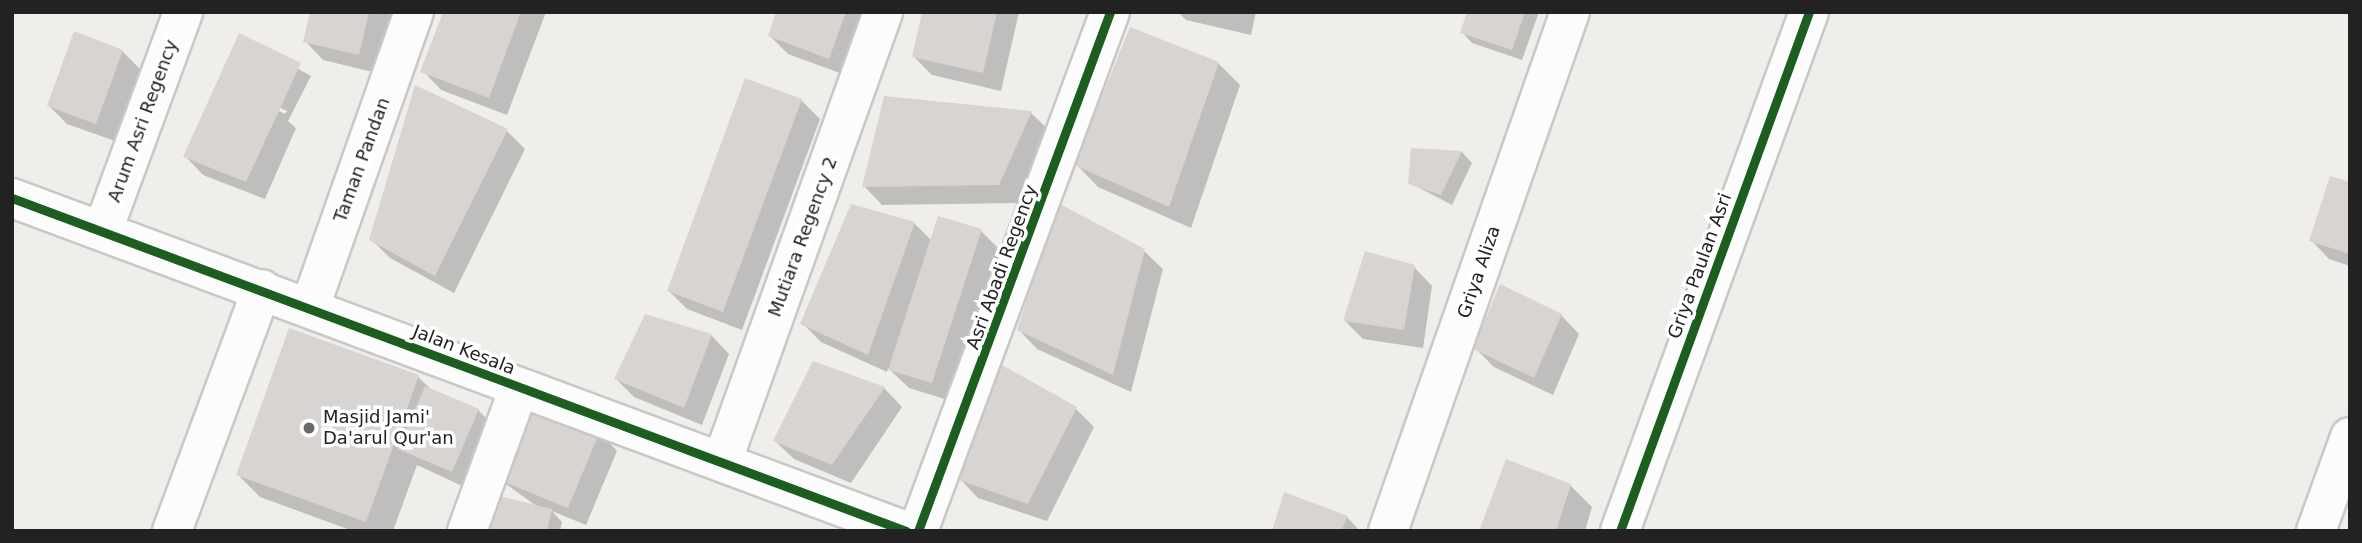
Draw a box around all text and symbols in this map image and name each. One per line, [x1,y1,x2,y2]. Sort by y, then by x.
street label: Arum Asri Regency [104,37,182,205]
street label: Taman Pandan [329,95,395,225]
street label: Mutiara Regency 2 [764,154,842,320]
street label: Asri Abadi Regency [962,182,1042,352]
street label: Griya Paulan Asri [1664,190,1736,342]
street label: Griya Aliza [1453,223,1505,321]
street label: Jalan Kesala [410,321,518,379]
place label: Masjid Jami' Da'arul Qur'an [323,407,454,450]
marker: Masjid Jami' Da'arul Qur'an [301,420,317,436]

